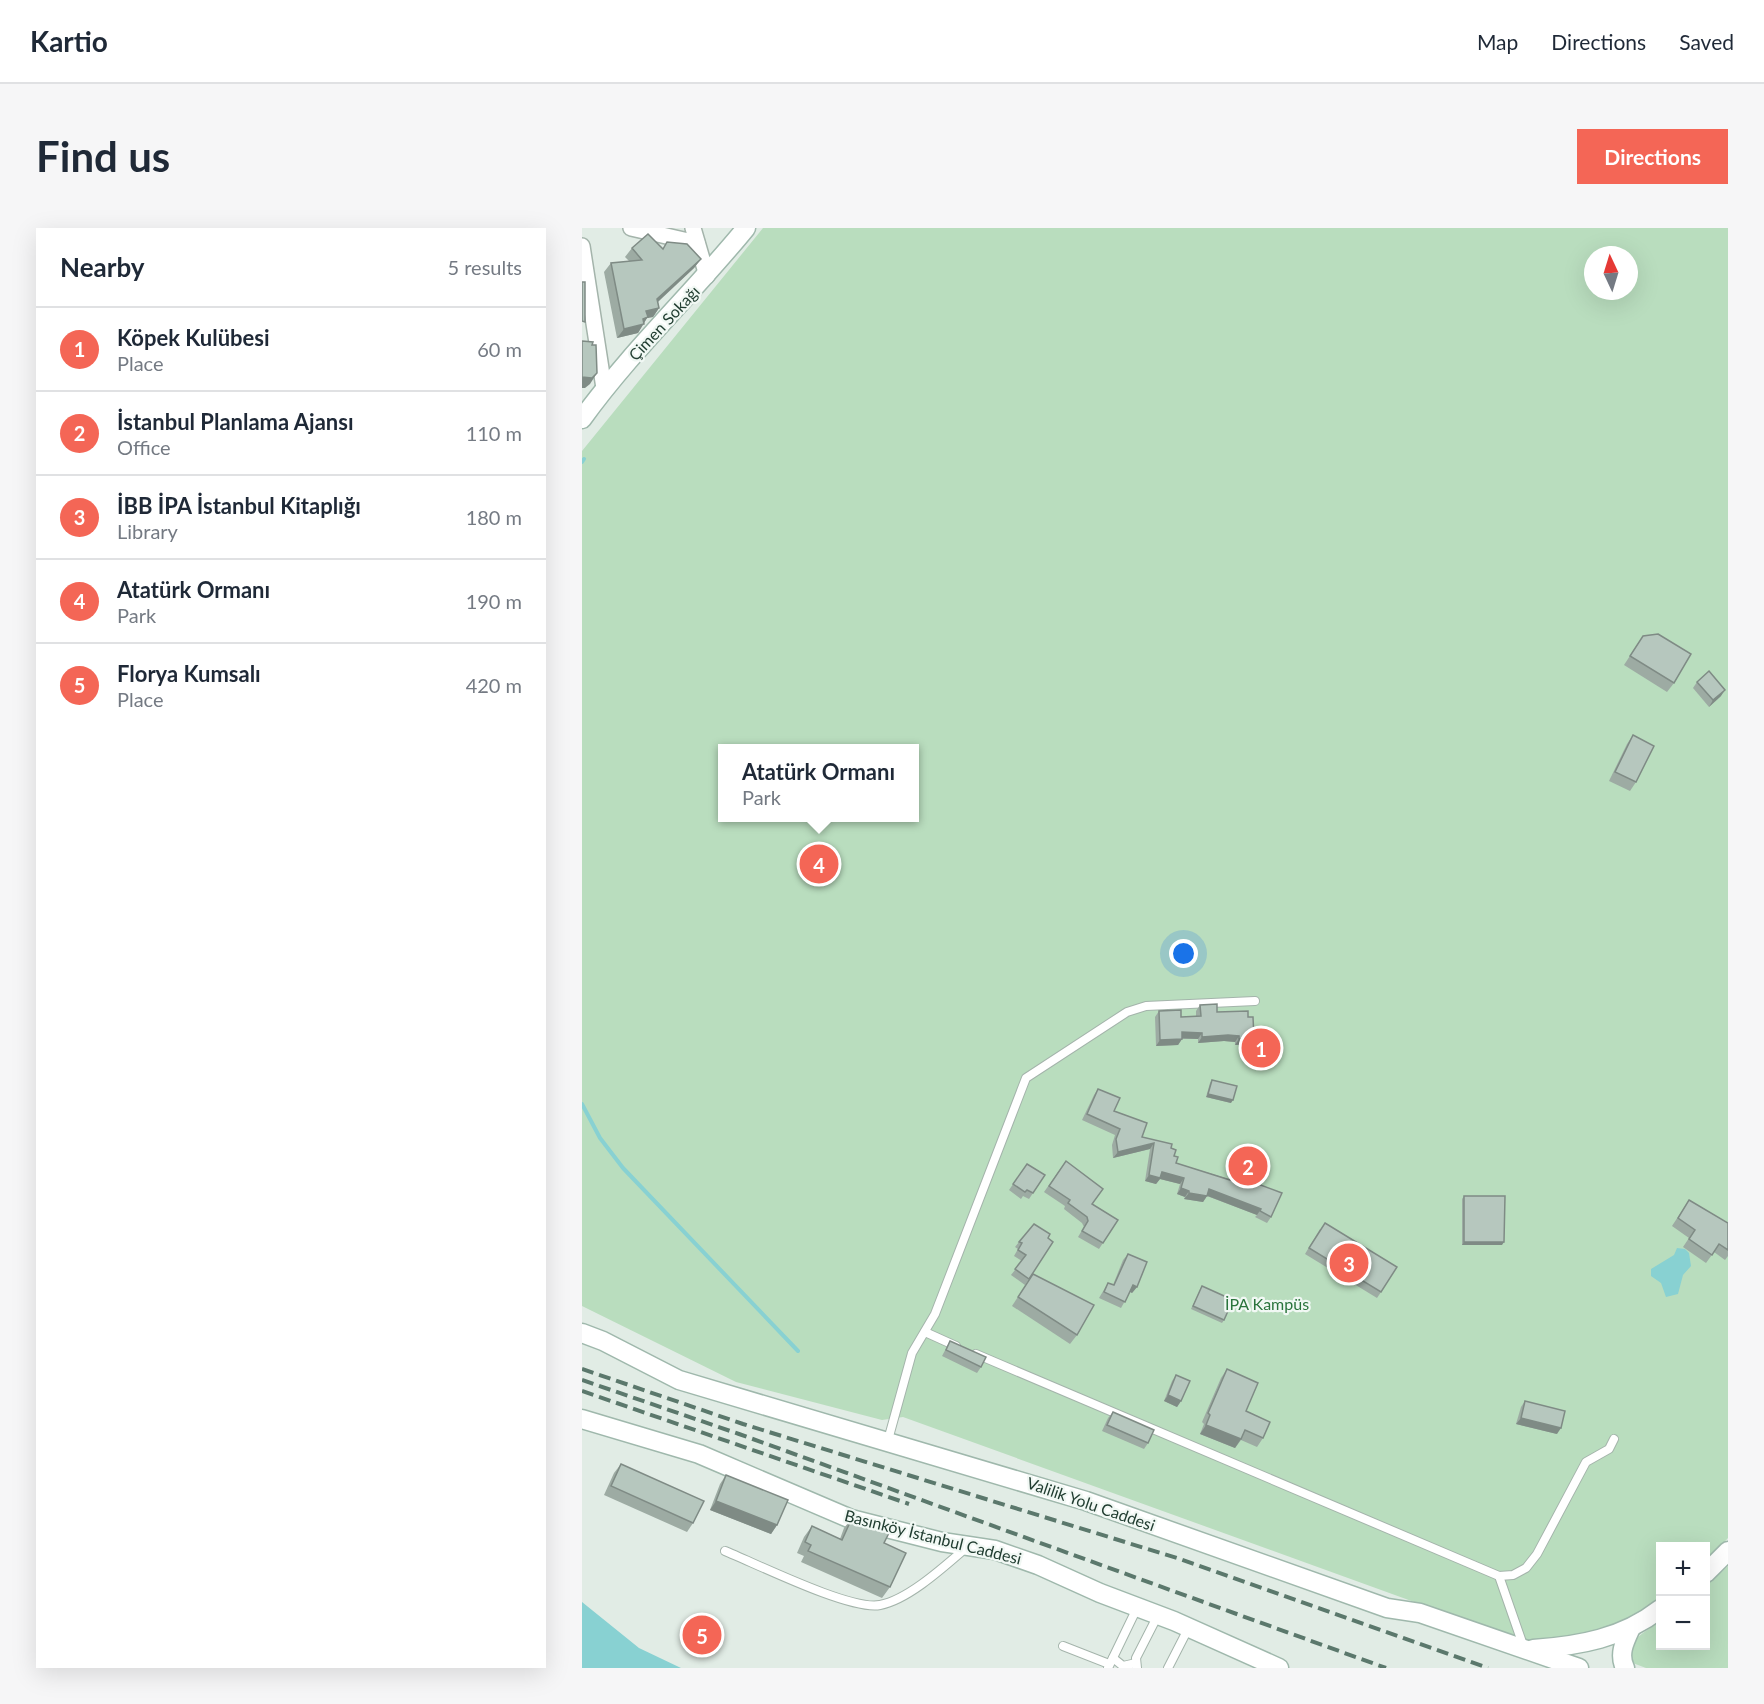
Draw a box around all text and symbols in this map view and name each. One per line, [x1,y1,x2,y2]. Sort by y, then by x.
text: Kartio [30,24,108,58]
text: Map [1477,29,1518,54]
text: Directions [1551,29,1646,54]
text: Saved [1679,29,1734,54]
button: Directions [1577,129,1728,184]
text: Find us [36,131,170,181]
north arrow [1584,246,1638,300]
text: Nearby [60,251,145,283]
text: 5 results [447,255,522,279]
street label: Çimen Sokağı [624,281,703,364]
text: Köpek Kulübesi [117,324,270,351]
text: 1 [74,337,85,361]
text: 60 m [477,337,522,361]
text: Place [117,351,164,375]
text: İstanbul Planlama Ajansı [117,408,354,435]
text: 2 [74,421,85,445]
text: 110 m [466,421,522,445]
text: Office [117,435,171,459]
text: İBB İPA İstanbul Kitaplığı [117,492,361,519]
text: 3 [74,505,85,529]
text: 180 m [466,505,522,529]
text: Library [117,519,178,543]
text: Atatürk Ormanı [117,576,270,603]
text: 4 [74,589,85,613]
text: 190 m [466,589,522,613]
text: Park [117,603,156,627]
text: Florya Kumsalı [117,660,261,687]
text: 5 [74,673,85,697]
text: 420 m [466,673,522,697]
text: Place [117,687,164,711]
popup [718,744,919,822]
text: Atatürk Ormanı [742,758,895,785]
text: Park [742,785,781,809]
pin: 4 [800,842,838,886]
your location [1169,939,1198,968]
pin: 1 [1242,1026,1280,1070]
pin: 2 [1228,1144,1268,1188]
pin: 3 [1330,1240,1368,1286]
park label: İPA Kampüs [1225,1294,1309,1313]
street label: Valilik Yolu Caddesi [1025,1473,1158,1534]
street label: Basınköy İstanbul Caddesi [843,1505,1024,1568]
map controls [1656,1542,1710,1650]
button: + [1656,1542,1710,1596]
button: − [1656,1596,1710,1650]
pin: 5 [682,1612,722,1658]

